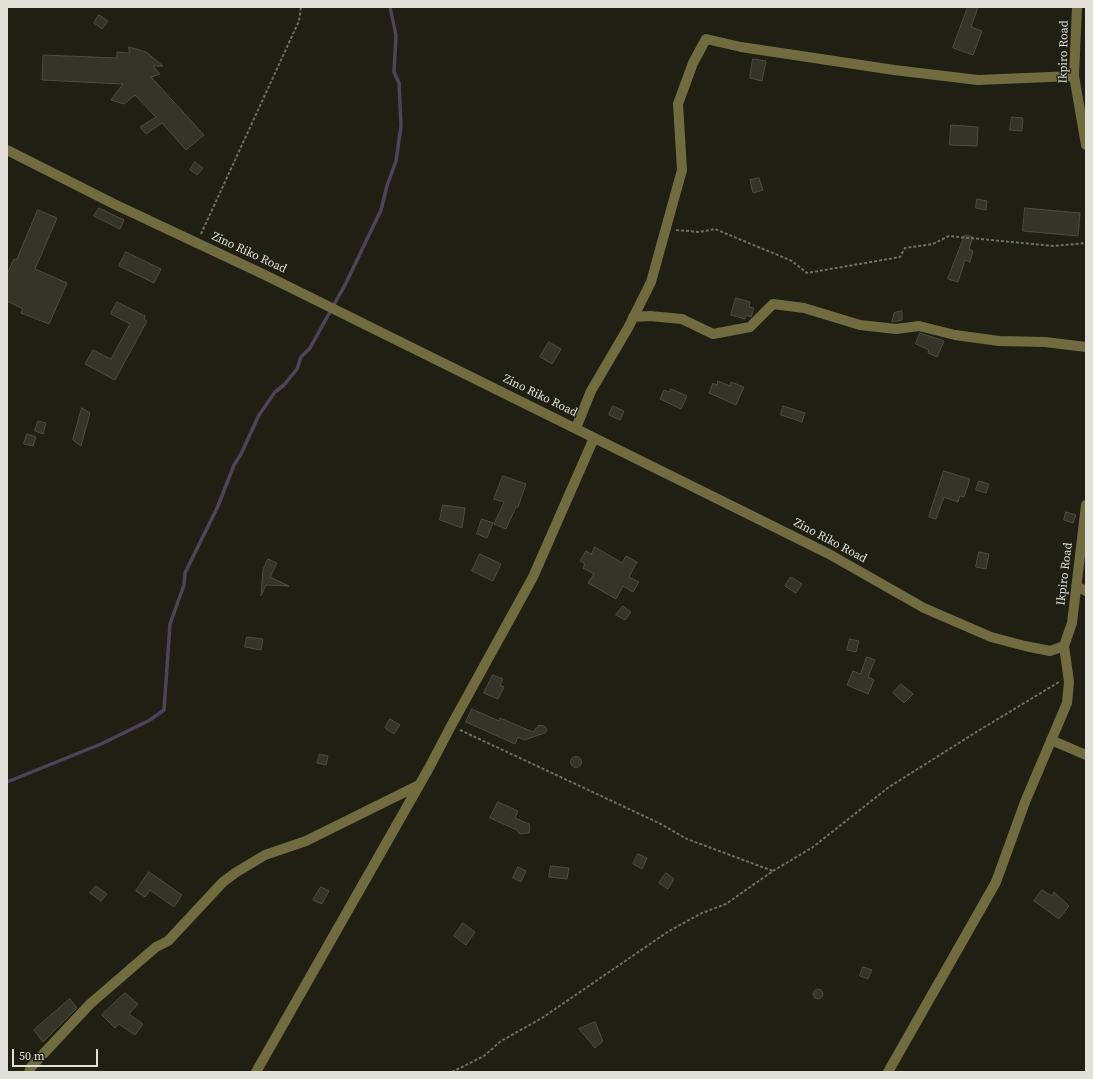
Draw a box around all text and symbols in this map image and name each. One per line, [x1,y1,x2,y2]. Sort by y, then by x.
street label: Ikpiro Road [1056,20,1072,84]
street label: Zino Riko Road [209,229,289,277]
street label: Zino Riko Road [500,372,580,420]
street label: Zino Riko Road [791,516,869,566]
street label: Ikpiro Road [1054,542,1076,606]
scale bar [14,1041,100,1067]
text: 50 m [19,1048,45,1064]

